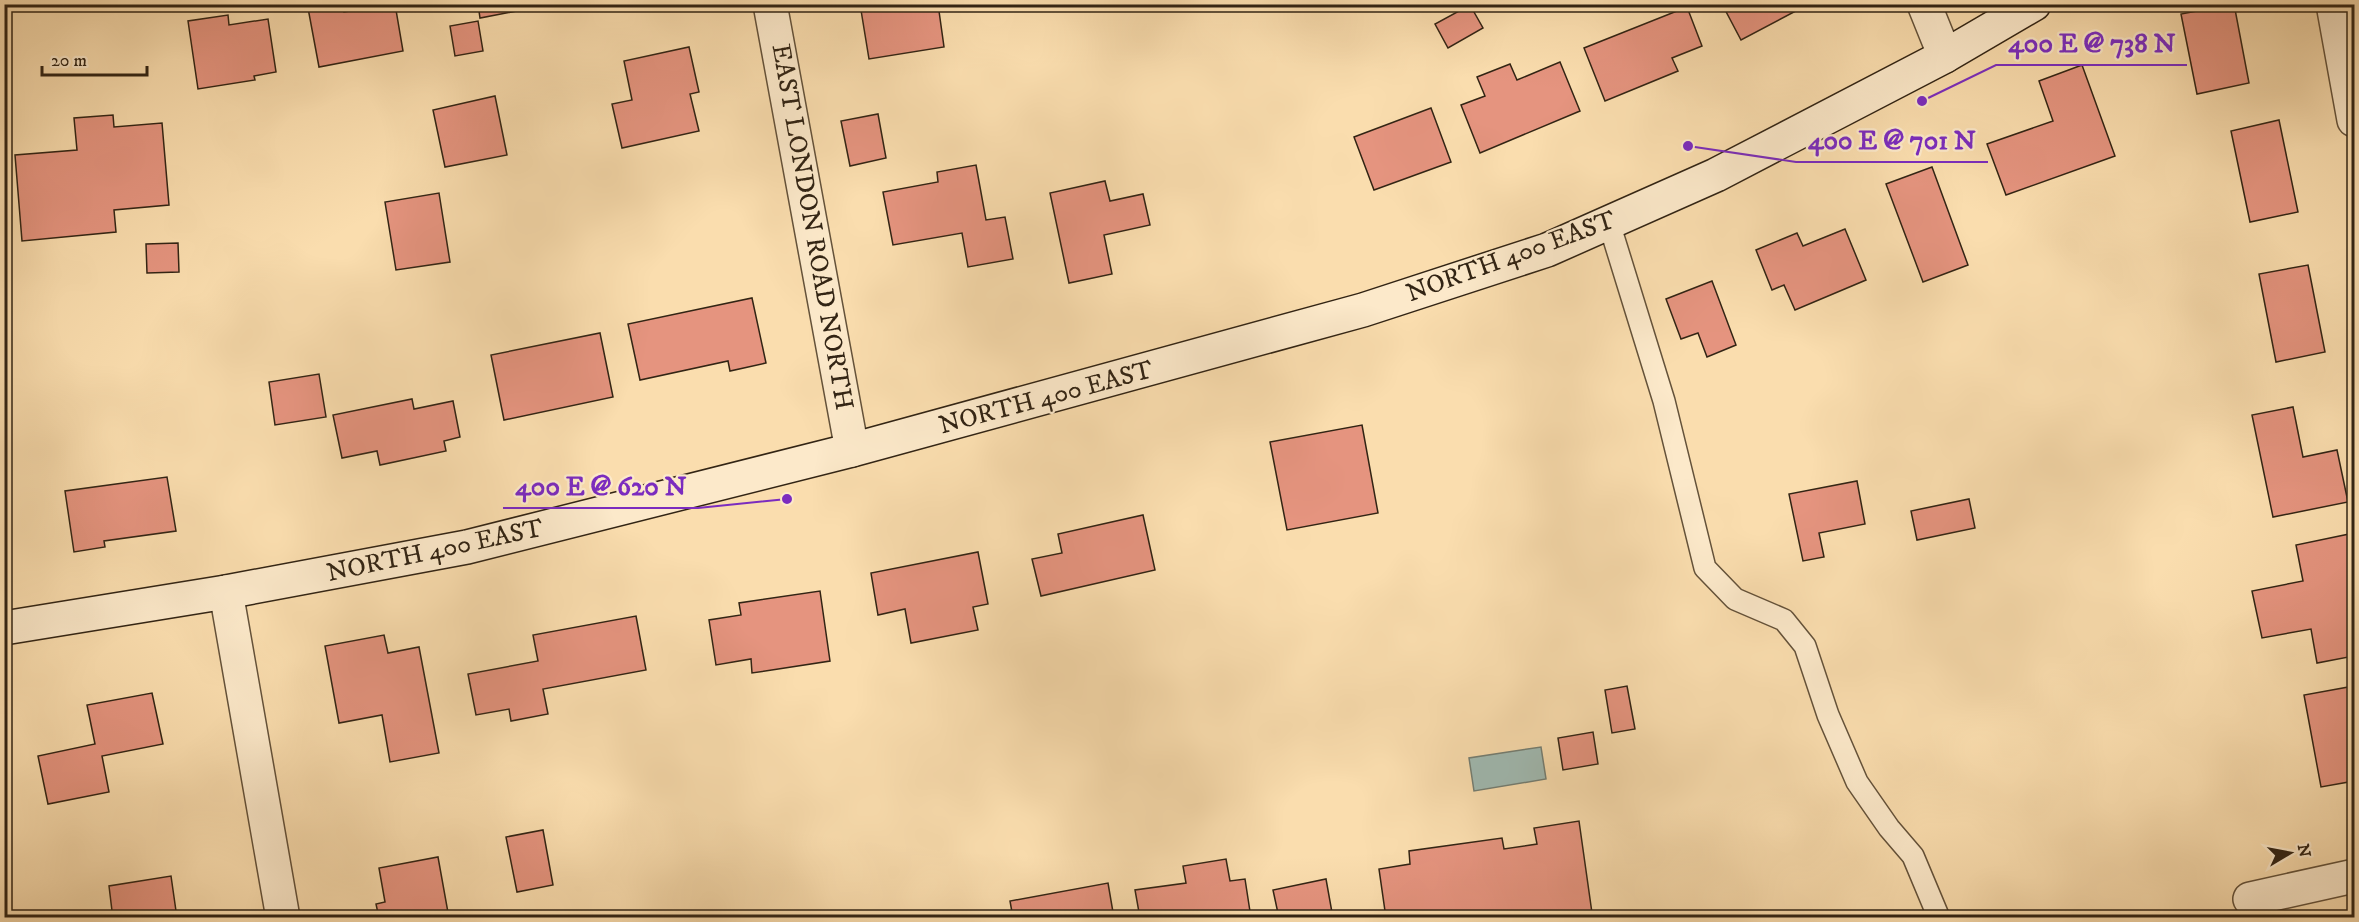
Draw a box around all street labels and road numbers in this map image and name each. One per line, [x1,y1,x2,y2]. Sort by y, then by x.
street label: EAST LONDON ROAD NORTH [764,41,860,413]
street label: NORTH 400 EAST [1402,204,1620,310]
street label: NORTH 400 EAST [935,353,1157,442]
street label: NORTH 400 EAST [324,512,547,590]

